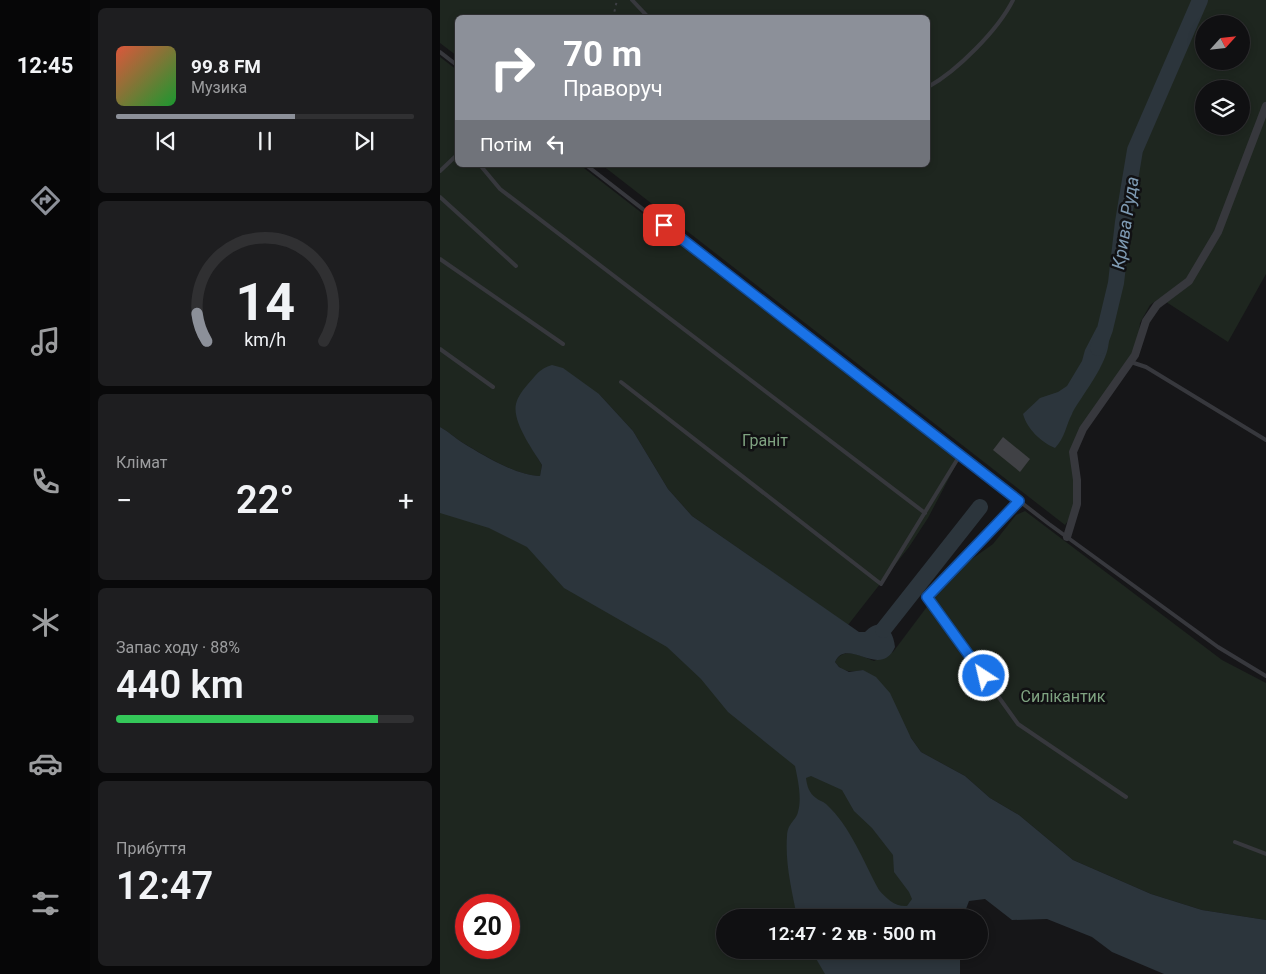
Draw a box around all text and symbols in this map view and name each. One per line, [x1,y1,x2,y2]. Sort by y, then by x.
north arrow [1195,15,1250,70]
map controls [1195,15,1250,135]
text: 70 m [563,34,642,75]
icon: right [480,35,545,100]
text: 12:45 [17,53,73,78]
text: 99.8 FM [191,55,261,78]
text: Праворуч [563,76,663,101]
text: Музика [191,78,247,97]
button: layers [1195,80,1250,135]
icon: previous [152,127,180,155]
icon: pause [251,127,279,155]
icon: next [350,127,378,155]
icon: left [542,130,570,158]
text: Потім [480,133,532,156]
water label: Крива Руда [1107,175,1143,271]
icon: directions [28,183,63,218]
pin [643,204,685,246]
icon: arrive [650,211,678,239]
text: 14 [235,272,295,333]
icon: music [28,324,63,359]
text: km/h [244,329,286,350]
park label: Граніт [742,431,788,450]
text: Клімат [116,453,168,472]
icon: phone [28,464,63,499]
text: 22° [236,478,294,522]
text: − [116,484,132,517]
text: + [398,484,414,517]
icon: climate [28,605,63,640]
text: Запас ходу · 88% [116,638,240,657]
position arrow [957,649,1009,701]
text: 440 km [116,663,244,707]
park label: Силікантик [1021,687,1106,706]
icon: car [28,746,63,781]
text: Прибуття [116,839,186,858]
text: 12:47 [116,864,213,908]
icon: filters [28,886,63,921]
speed limit sign: 20 [455,894,520,959]
text: 12:47 · 2 хв · 500 m [768,922,936,945]

